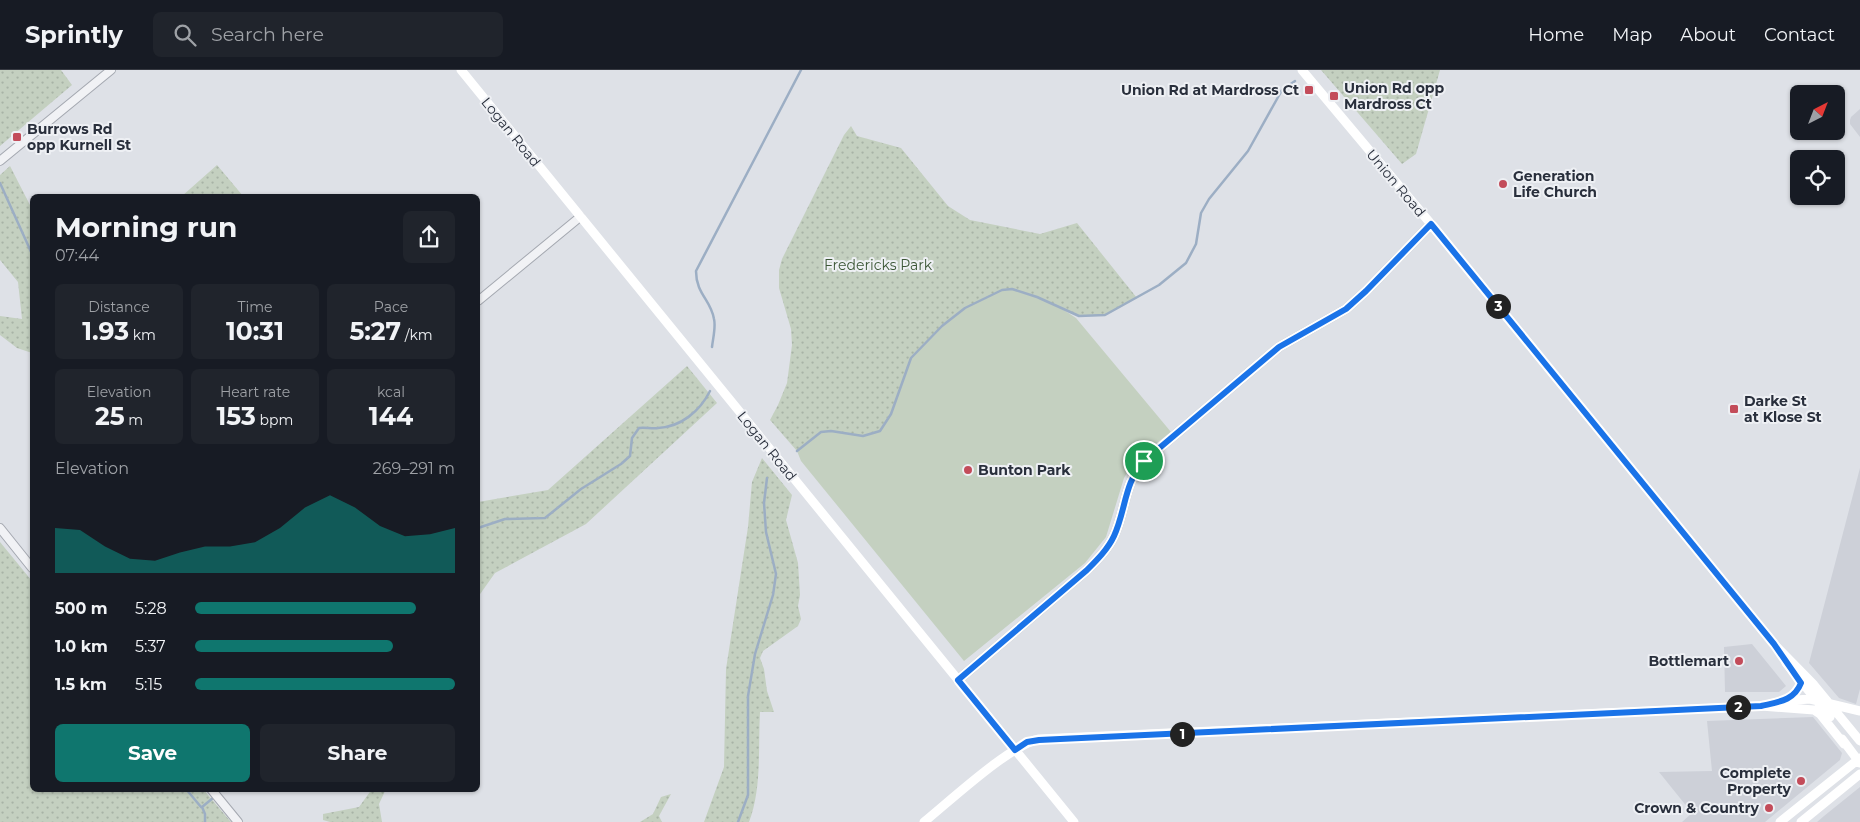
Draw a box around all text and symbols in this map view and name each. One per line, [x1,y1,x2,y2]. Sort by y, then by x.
search box [153,12,503,57]
text: Sprintly [25,20,123,49]
icon: search [171,21,199,49]
text: Search here [211,23,324,46]
text: Home [1528,24,1584,46]
text: Map [1612,24,1652,46]
text: About [1680,24,1736,46]
text: Contact [1764,24,1835,46]
place label: Union Rd opp Mardross Ct [1344,79,1444,113]
place label: Union Rd at Mardross Ct [1121,81,1299,99]
marker: Union Rd at Mardross Ct [1303,84,1315,96]
north arrow [1790,85,1845,140]
map controls [1790,85,1845,205]
marker: Union Rd opp Mardross Ct [1328,90,1340,102]
street label: Logan Road [477,93,545,171]
place label: Burrows Rd opp Kurnell St [27,120,131,154]
marker: Burrows Rd opp Kurnell St [11,131,23,143]
street label: Union Road [1362,145,1430,221]
button: locate [1790,150,1845,205]
place label: Generation Life Church [1513,167,1597,201]
marker: Generation Life Church [1497,178,1509,190]
text: Morning run [55,210,237,244]
button: share [403,211,455,263]
text: 07:44 [55,246,99,265]
park label: Fredericks Park [824,256,933,274]
pin: 3 [1486,294,1510,318]
text: 3 [1494,297,1503,315]
text: Distance [88,298,150,316]
text: Time [237,298,273,316]
text: Pace [374,298,408,316]
text: 1.93 [82,316,129,346]
text: 10:31 [226,316,284,346]
text: 5:27 [349,316,401,346]
text: km [129,326,156,344]
text: /km [401,326,433,344]
text: Elevation [87,383,151,401]
text: Heart rate [220,383,290,401]
text: kcal [377,383,405,401]
place label: Darke St at Klose St [1744,392,1822,426]
text: 25 [95,401,125,431]
text: 153 [217,401,256,431]
text: 144 [369,401,413,431]
marker: Darke St at Klose St [1728,403,1740,415]
street label: Logan Road [733,407,801,485]
text: m [125,411,143,429]
text: bpm [256,411,293,429]
pin [1123,440,1165,482]
icon: arrive [1130,447,1158,475]
text: Elevation [55,459,129,478]
text: 269–291 m [373,459,455,478]
place label: Bunton Park [978,461,1071,479]
marker: Bunton Park [962,464,974,476]
text: 500 m [55,599,108,618]
text: 5:28 [135,599,167,618]
text: 1.0 km [55,637,108,656]
text: 5:37 [135,637,166,656]
place label: Bottlemart [1648,652,1729,670]
marker: Bottlemart [1733,655,1745,667]
text: 1.5 km [55,675,107,694]
text: 5:15 [135,675,162,694]
pin: 2 [1726,694,1750,720]
text: 2 [1734,698,1743,716]
pin: 1 [1170,722,1194,746]
button: Save [55,724,250,782]
button: Share [260,724,455,782]
text: 1 [1180,725,1185,743]
place label: Complete Property [1720,764,1792,798]
marker: Complete Property [1795,775,1807,787]
place label: Crown & Country [1634,799,1760,817]
marker: Crown & Country [1763,802,1775,814]

